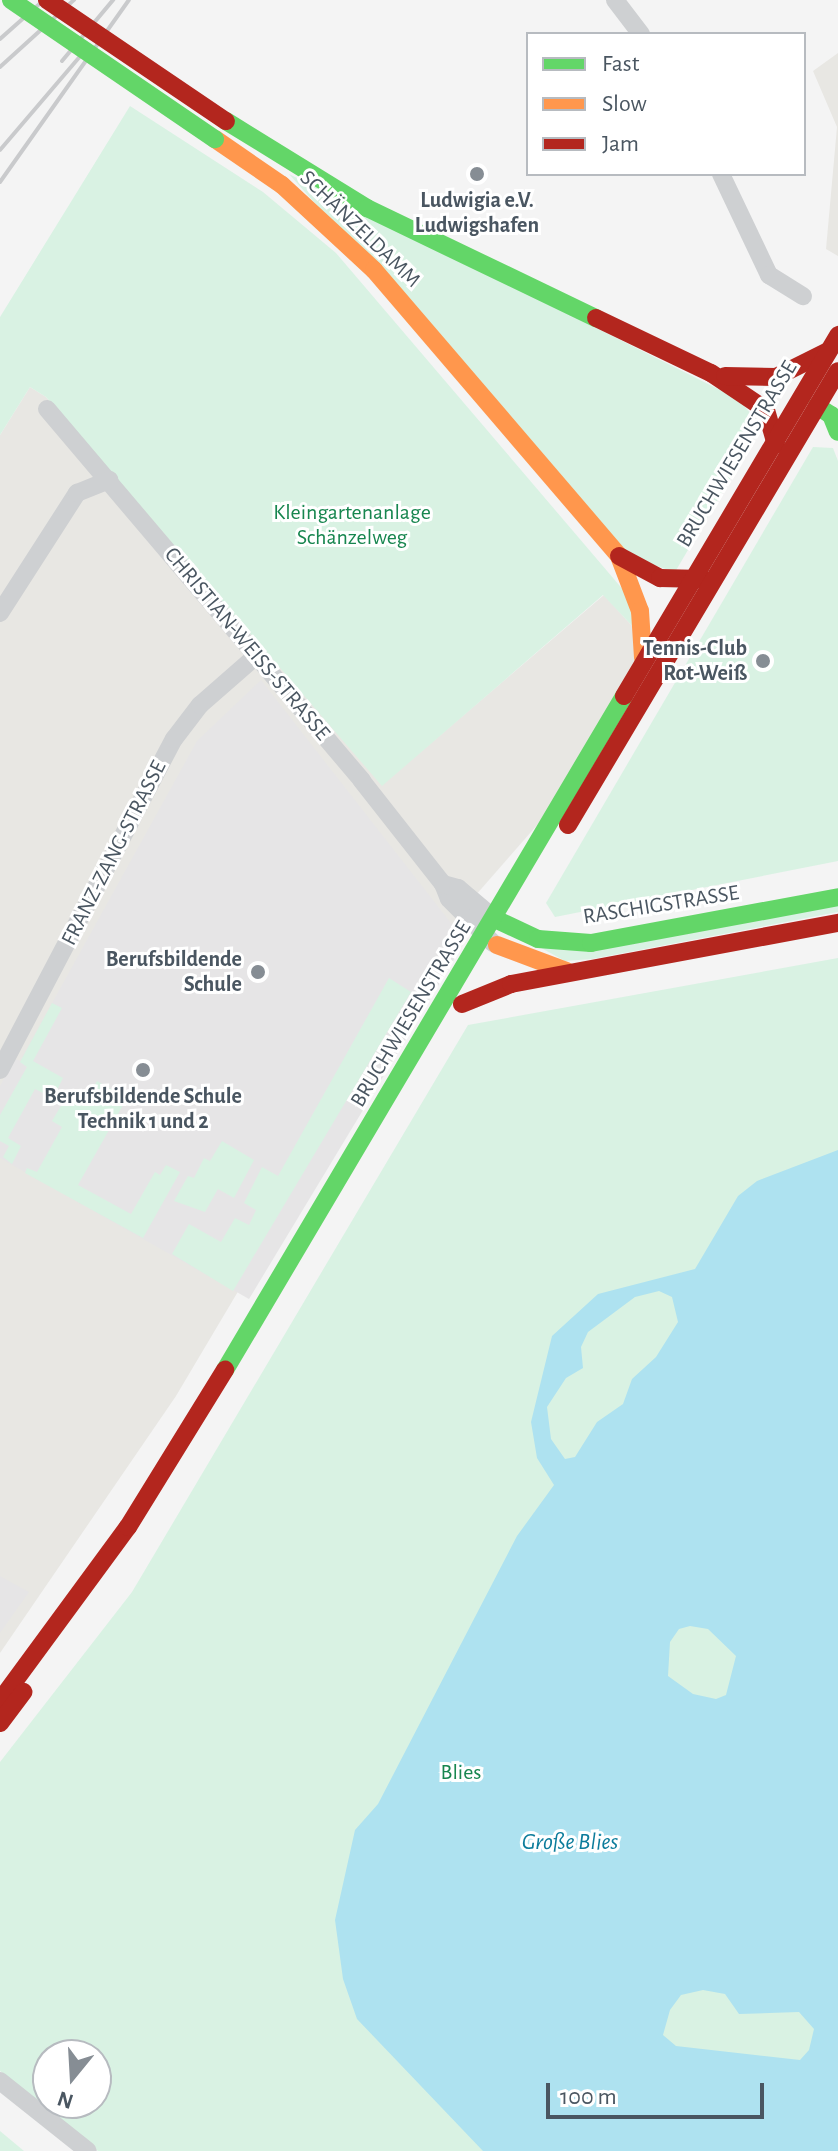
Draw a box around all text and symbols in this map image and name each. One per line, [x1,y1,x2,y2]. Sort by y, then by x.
legend [526,32,806,176]
text: Fast [602,52,639,76]
text: Slow [602,92,647,116]
text: Jam [602,132,639,156]
street label: SCHÄNZELDAMM [294,165,426,293]
marker: Ludwigia e.V. Ludwigshafen [468,165,486,183]
place label: Ludwigia e.V. Ludwigshafen [415,187,539,238]
street label: BRUCHWIESENSTRASSE [671,356,803,552]
park label: Kleingartenanlage Schänzelweg [273,499,431,550]
street label: CHRISTIAN-WEISS-STRASSE [158,542,336,746]
place label: Tennis-Club Rot-Weiß [643,635,747,686]
marker: Tennis-Club Rot-Weiß [754,652,772,670]
street label: FRANZ-ZANG-STRASSE [56,756,172,950]
street label: RASCHIGSTRASSE [581,880,741,930]
street label: BRUCHWIESENSTRASSE [345,916,477,1112]
place label: Berufsbildende Schule [106,946,242,998]
marker: Berufsbildende Schule [249,963,267,981]
marker: Berufsbildende Schule Technik 1 und 2 [134,1061,152,1079]
place label: Berufsbildende Schule Technik 1 und 2 [44,1083,242,1134]
park label: Blies [441,1760,481,1786]
water label: Große Blies [522,1829,618,1857]
north arrow [32,2039,112,2119]
scale bar [550,2067,768,2117]
text: 100 m [560,2085,617,2109]
text: N [55,2087,76,2113]

